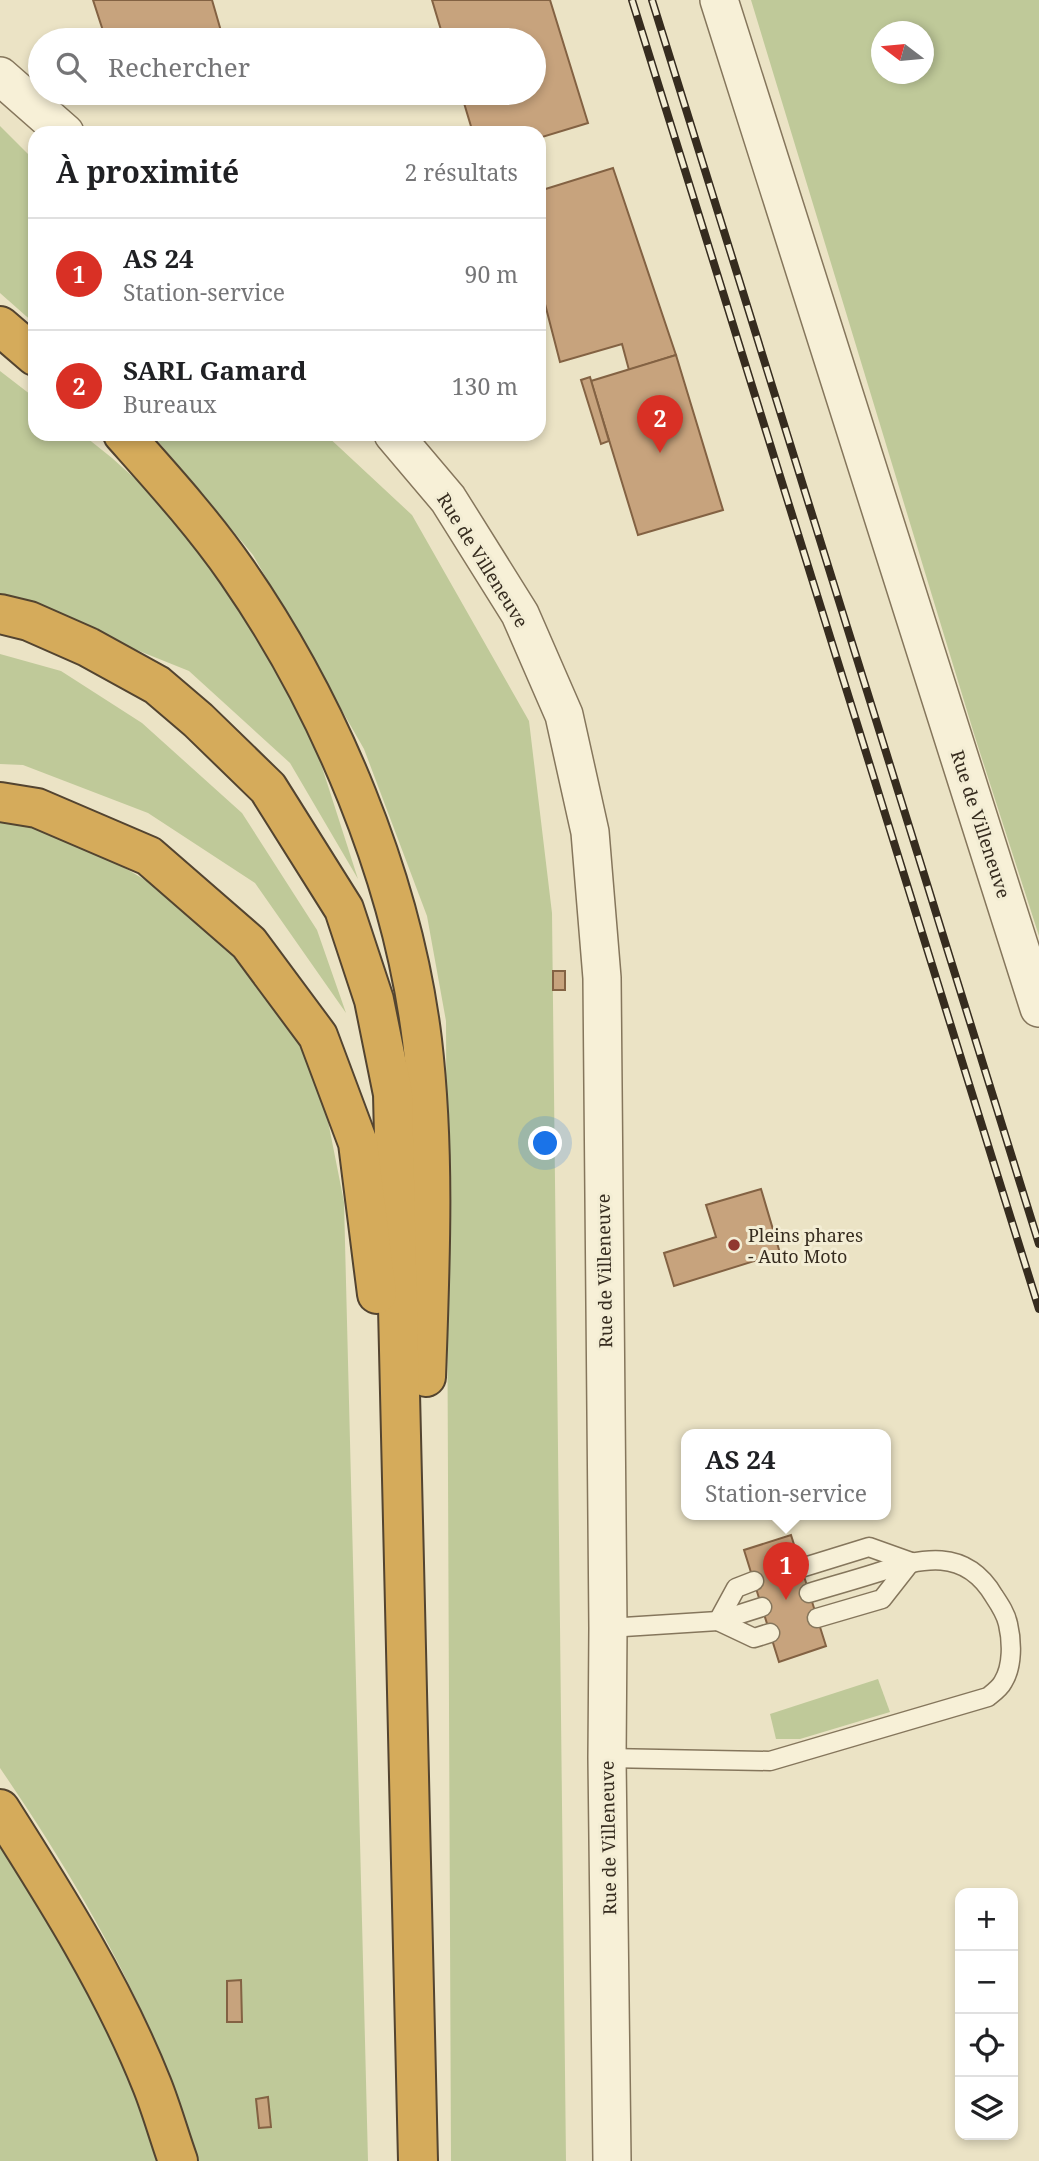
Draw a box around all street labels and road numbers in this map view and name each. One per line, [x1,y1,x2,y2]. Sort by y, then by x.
street label: Rue de Villeneuve [432,488,534,632]
street label: Rue de Villeneuve [946,747,1016,901]
street label: Rue de Villeneuve [591,1194,617,1348]
street label: Rue de Villeneuve [595,1761,621,1915]

